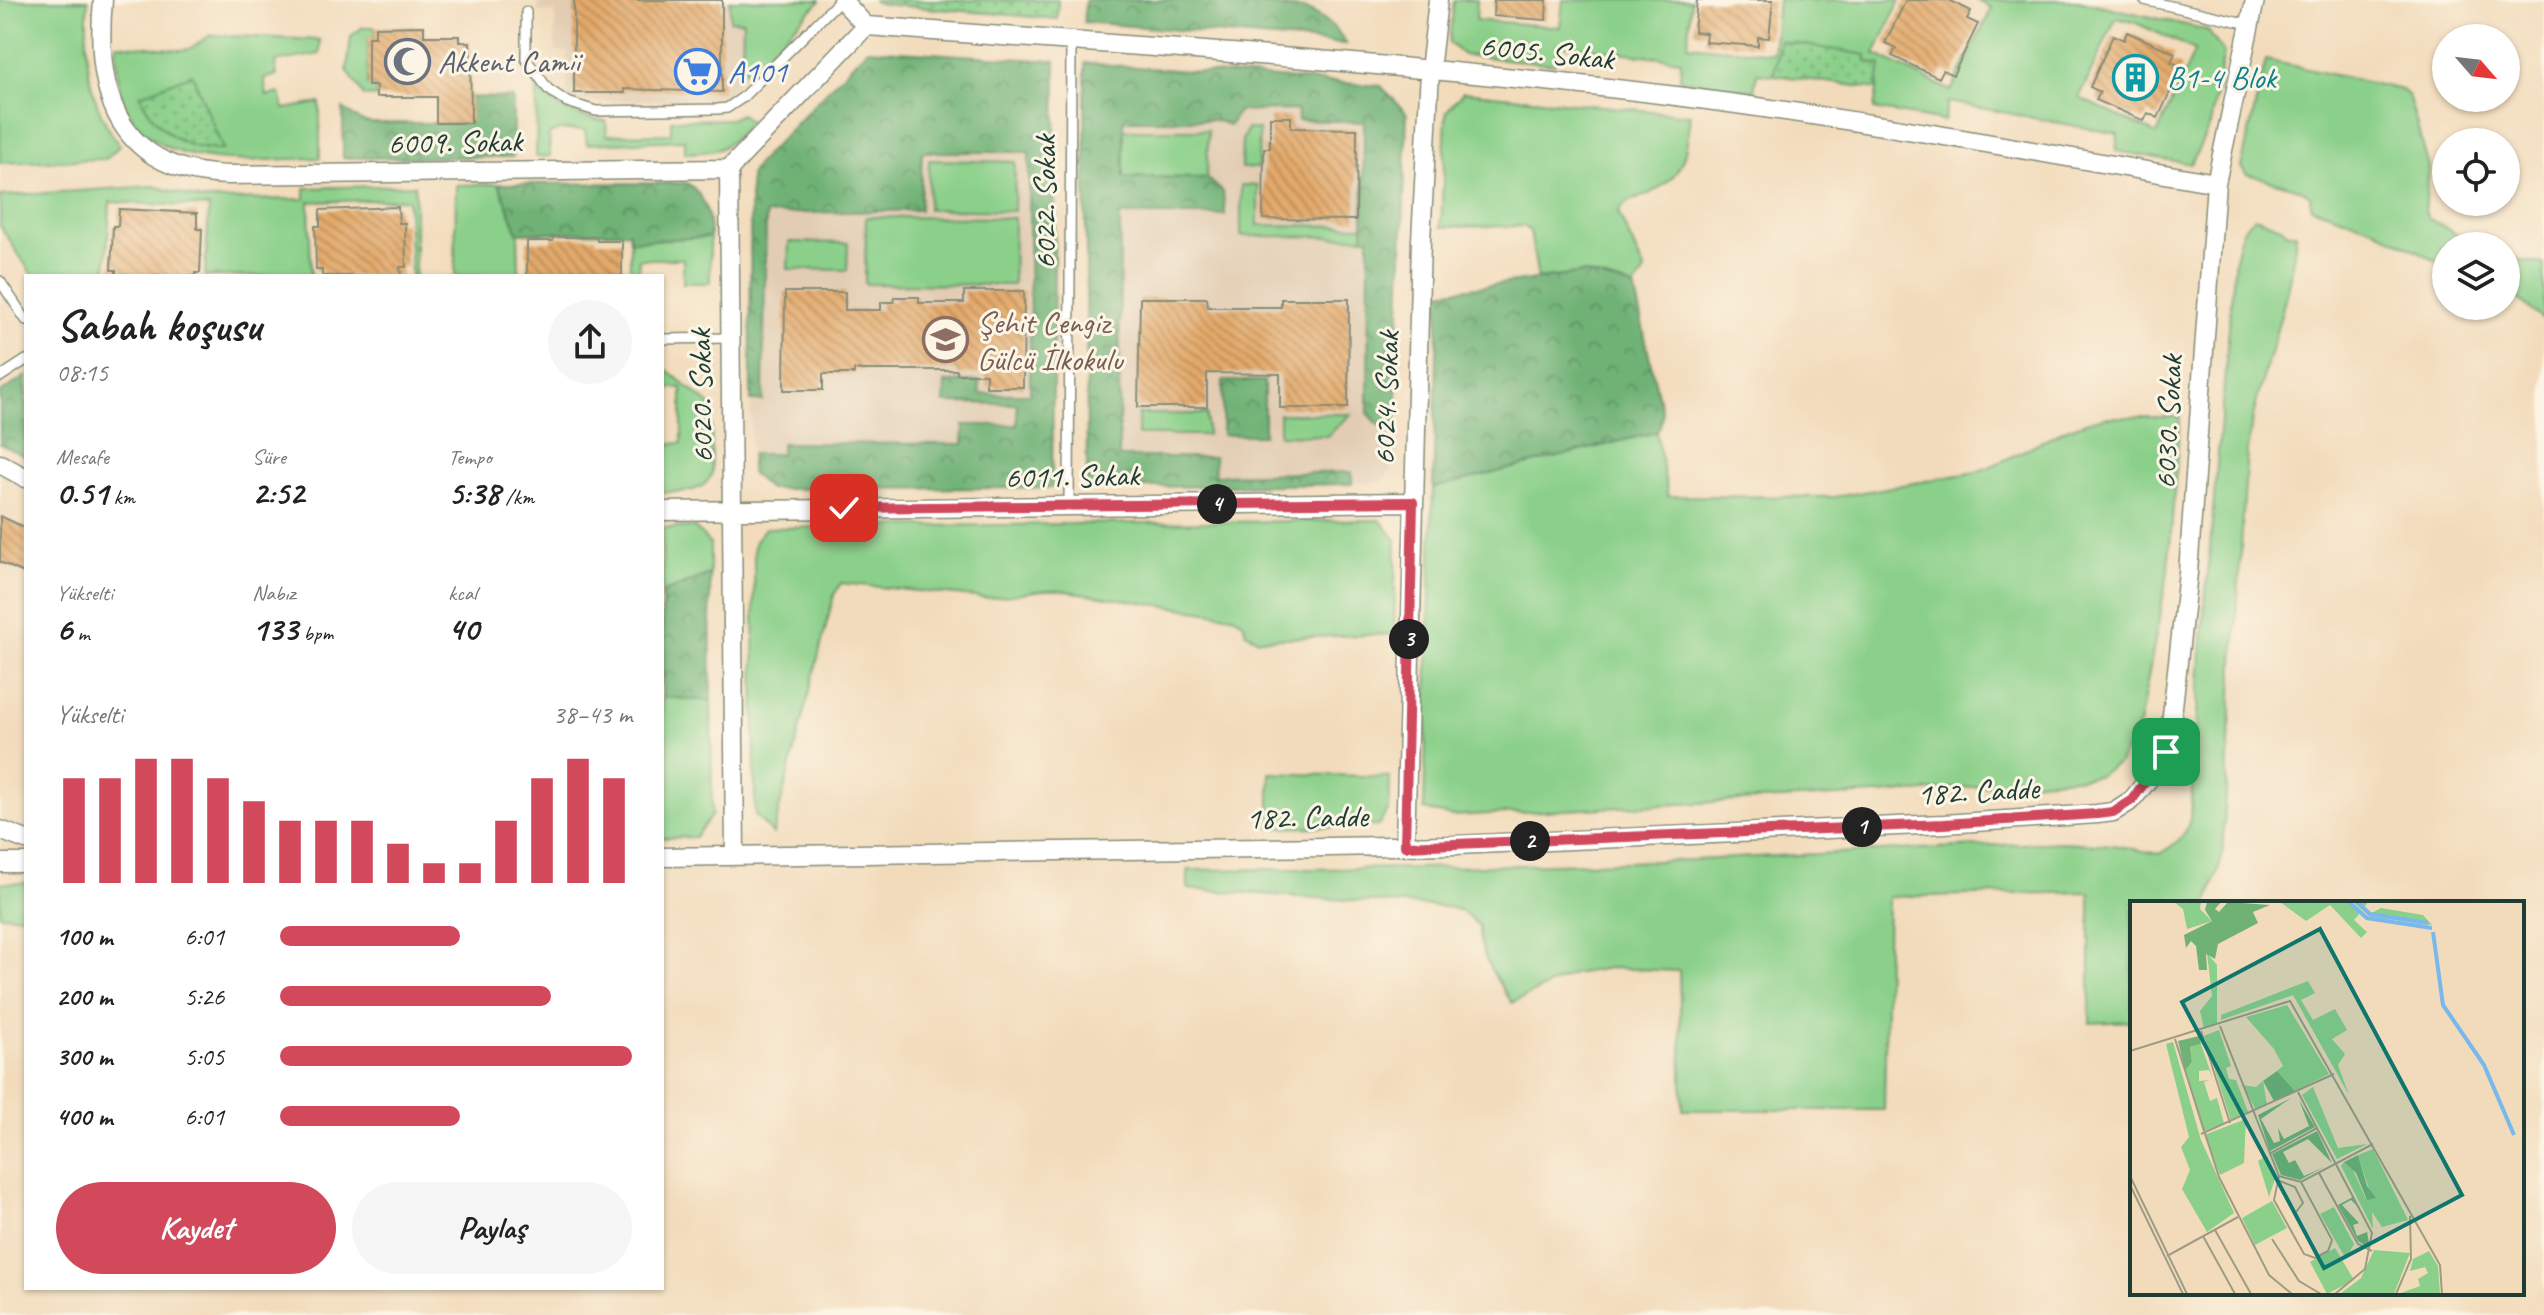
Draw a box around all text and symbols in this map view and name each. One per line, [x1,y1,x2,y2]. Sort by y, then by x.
north arrow [2432,24,2520,112]
map controls [2432,24,2520,320]
street label: 6005. Sokak [1478,25,1618,80]
mosque icon: Akkent Camii [383,37,431,85]
place label: Akkent Camii [438,41,584,82]
supermarket icon: A101 [673,47,721,95]
place label: A101 [728,51,789,92]
building icon: B1-4 Blok [2112,53,2160,101]
place label: B1-4 Blok [2167,57,2278,98]
street label: 6009. Sokak [387,120,525,164]
button: locate [2432,128,2520,216]
street label: 6022. Sokak [1024,132,1065,269]
button: layers [2432,232,2520,320]
text: Sabah koşusu [56,298,261,353]
button: share [548,300,632,384]
place label: Şehit Cengiz Gülcü İlkokulu [977,302,1125,380]
school or university icon: Şehit Cengiz Gülcü İlkokulu [922,316,970,364]
street label: 6020. Sokak [679,326,723,464]
street label: 6024. Sokak [1363,328,1409,466]
street label: 6030. Sokak [2144,352,2192,490]
text: 08:15 [56,356,108,389]
text: Mesafe [56,443,109,471]
text: Süre [252,443,286,471]
text: Tempo [448,443,492,471]
street label: 6011. Sokak [1004,454,1142,498]
text: 0.51 [56,471,108,514]
text: 2:52 [252,471,304,514]
text: 5:38 [448,471,500,514]
pin [810,474,878,542]
text: km [108,483,135,511]
text: /km [500,483,534,511]
pin: 4 [1197,484,1237,524]
icon: check [822,486,866,530]
text: 4 [1212,490,1222,518]
text: Yükselti [56,579,113,607]
text: Nabız [252,579,295,607]
text: kcal [448,579,477,607]
text: 6 [56,607,72,650]
text: 133 [252,607,298,650]
text: 40 [448,607,479,650]
text: m [72,619,90,647]
text: bpm [298,619,333,647]
pin: 3 [1389,619,1429,659]
text: 3 [1404,625,1414,653]
text: Yükselti [56,698,123,731]
text: 38–43 m [553,698,632,731]
pin [2132,718,2200,786]
icon: arrive [2144,730,2188,774]
street label: 182. Cadde [1916,767,2043,815]
street label: 182. Cadde [1246,795,1371,839]
pin: 1 [1842,807,1882,847]
text: 1 [1857,813,1867,841]
pin: 2 [1510,821,1550,861]
text: 2 [1525,827,1535,855]
inset map [2130,901,2524,1295]
text: 100 m [56,920,112,953]
text: 6:01 [184,920,224,953]
text: 200 m [56,980,112,1013]
text: 5:26 [184,980,224,1013]
text: 300 m [56,1040,112,1073]
text: 5:05 [184,1040,224,1073]
text: 400 m [56,1100,112,1133]
text: 6:01 [184,1100,224,1133]
button: Kaydet [56,1182,336,1274]
button: Paylaş [352,1182,632,1274]

